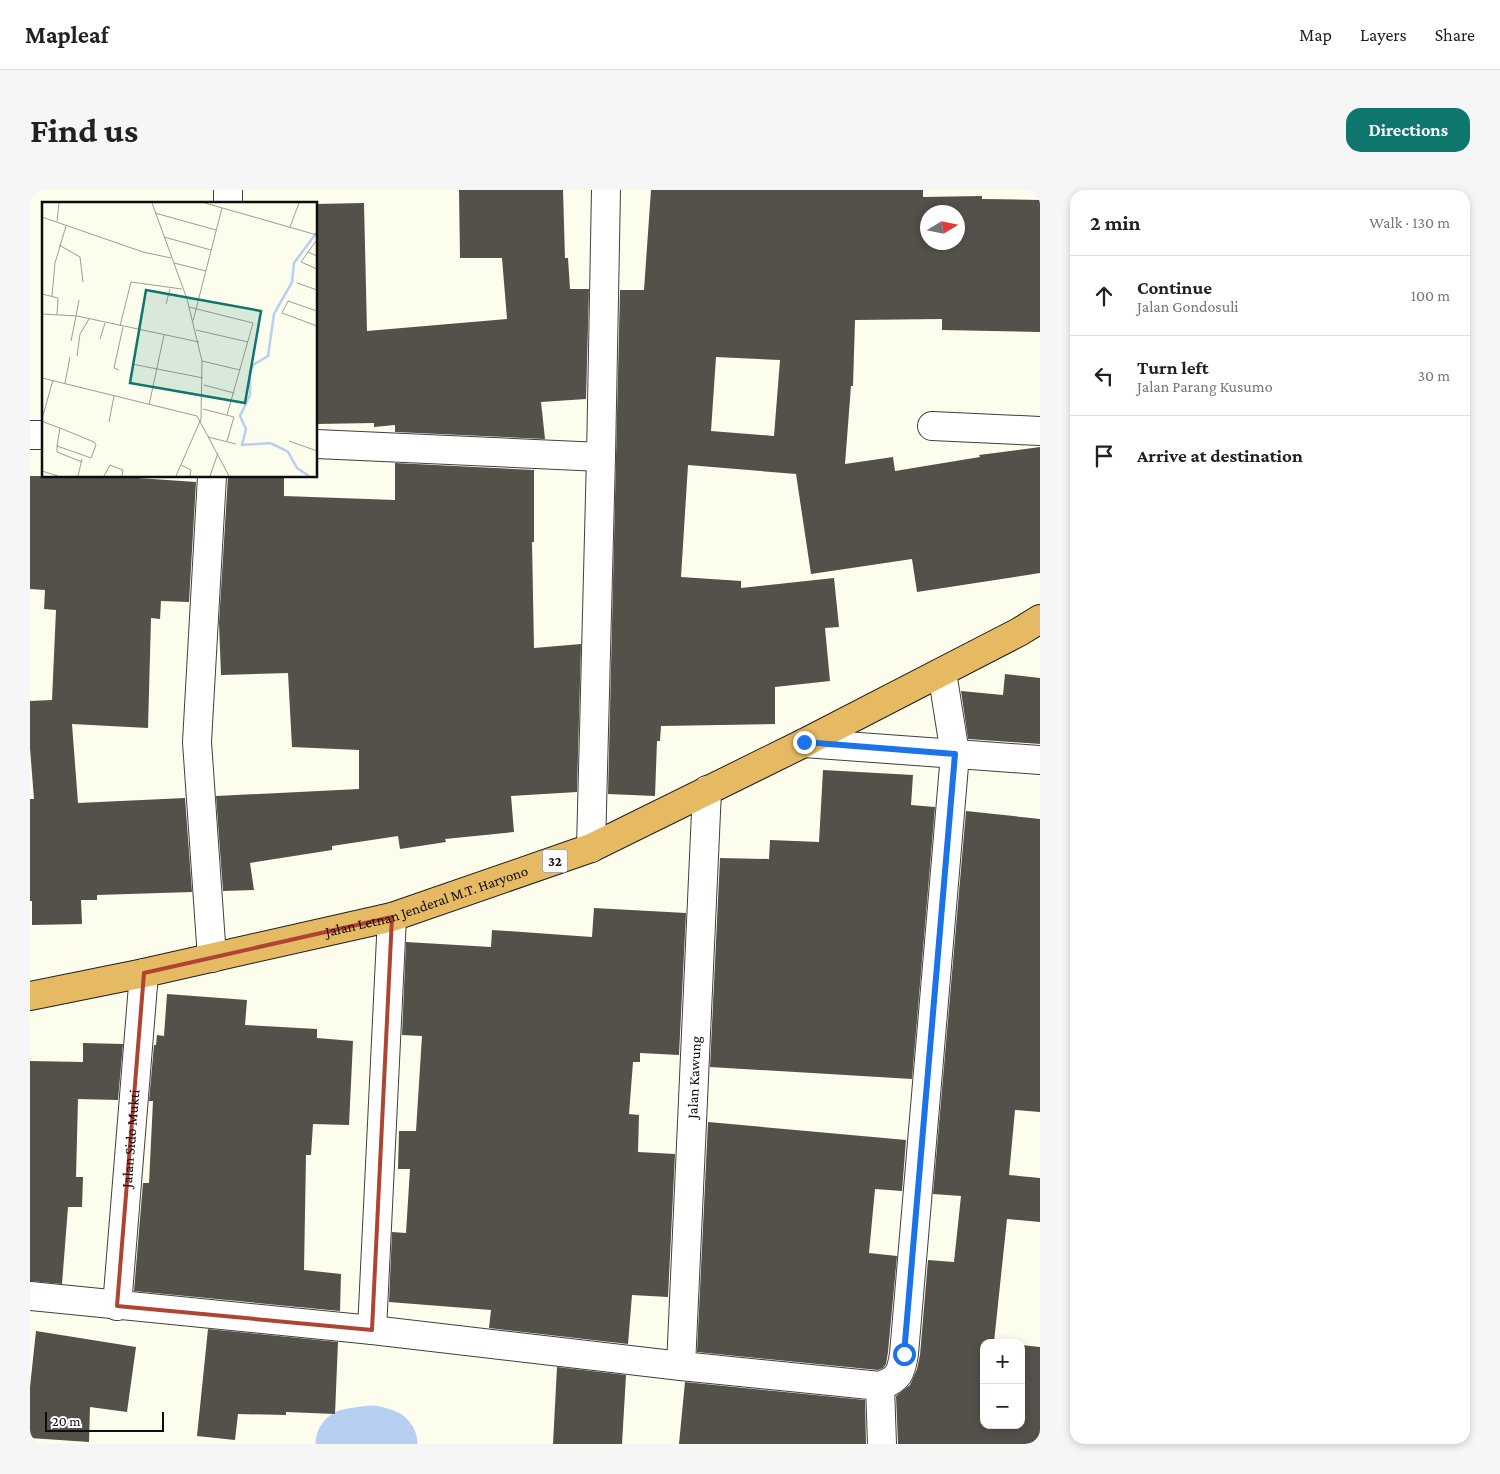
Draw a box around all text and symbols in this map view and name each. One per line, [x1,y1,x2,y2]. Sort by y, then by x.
text: Mapleaf [25,21,108,48]
text: Map [1299,25,1332,45]
text: Layers [1360,25,1407,45]
text: Share [1435,25,1475,45]
button: Directions [1346,108,1470,152]
text: Find us [30,111,138,150]
inset map [42,202,318,478]
north arrow [920,205,965,250]
text: 2 min [1090,211,1141,235]
text: Walk · 130 m [1369,214,1450,231]
text: Continue [1137,277,1212,298]
icon: ahead [1090,282,1118,310]
text: 100 m [1411,287,1450,304]
text: Jalan Gondosuli [1137,298,1239,315]
text: Turn left [1137,357,1209,378]
icon: left [1090,362,1118,390]
text: 30 m [1418,367,1450,384]
text: Jalan Parang Kusumo [1137,378,1273,395]
icon: arrive [1090,442,1118,470]
text: Arrive at destination [1137,445,1303,466]
route end [793,731,816,754]
road number: 32 [542,849,568,872]
street label: Jalan Letnan Jenderal M.T. Haryono [322,863,530,941]
street label: Jalan Kawung [684,1036,705,1121]
street label: Jalan Sido Mukti [118,1089,143,1191]
map controls [980,1339,1025,1429]
button: + [980,1339,1025,1384]
route start [893,1343,916,1366]
button: − [980,1384,1025,1429]
scale bar [45,1409,164,1432]
text: 20 m [52,1413,80,1429]

